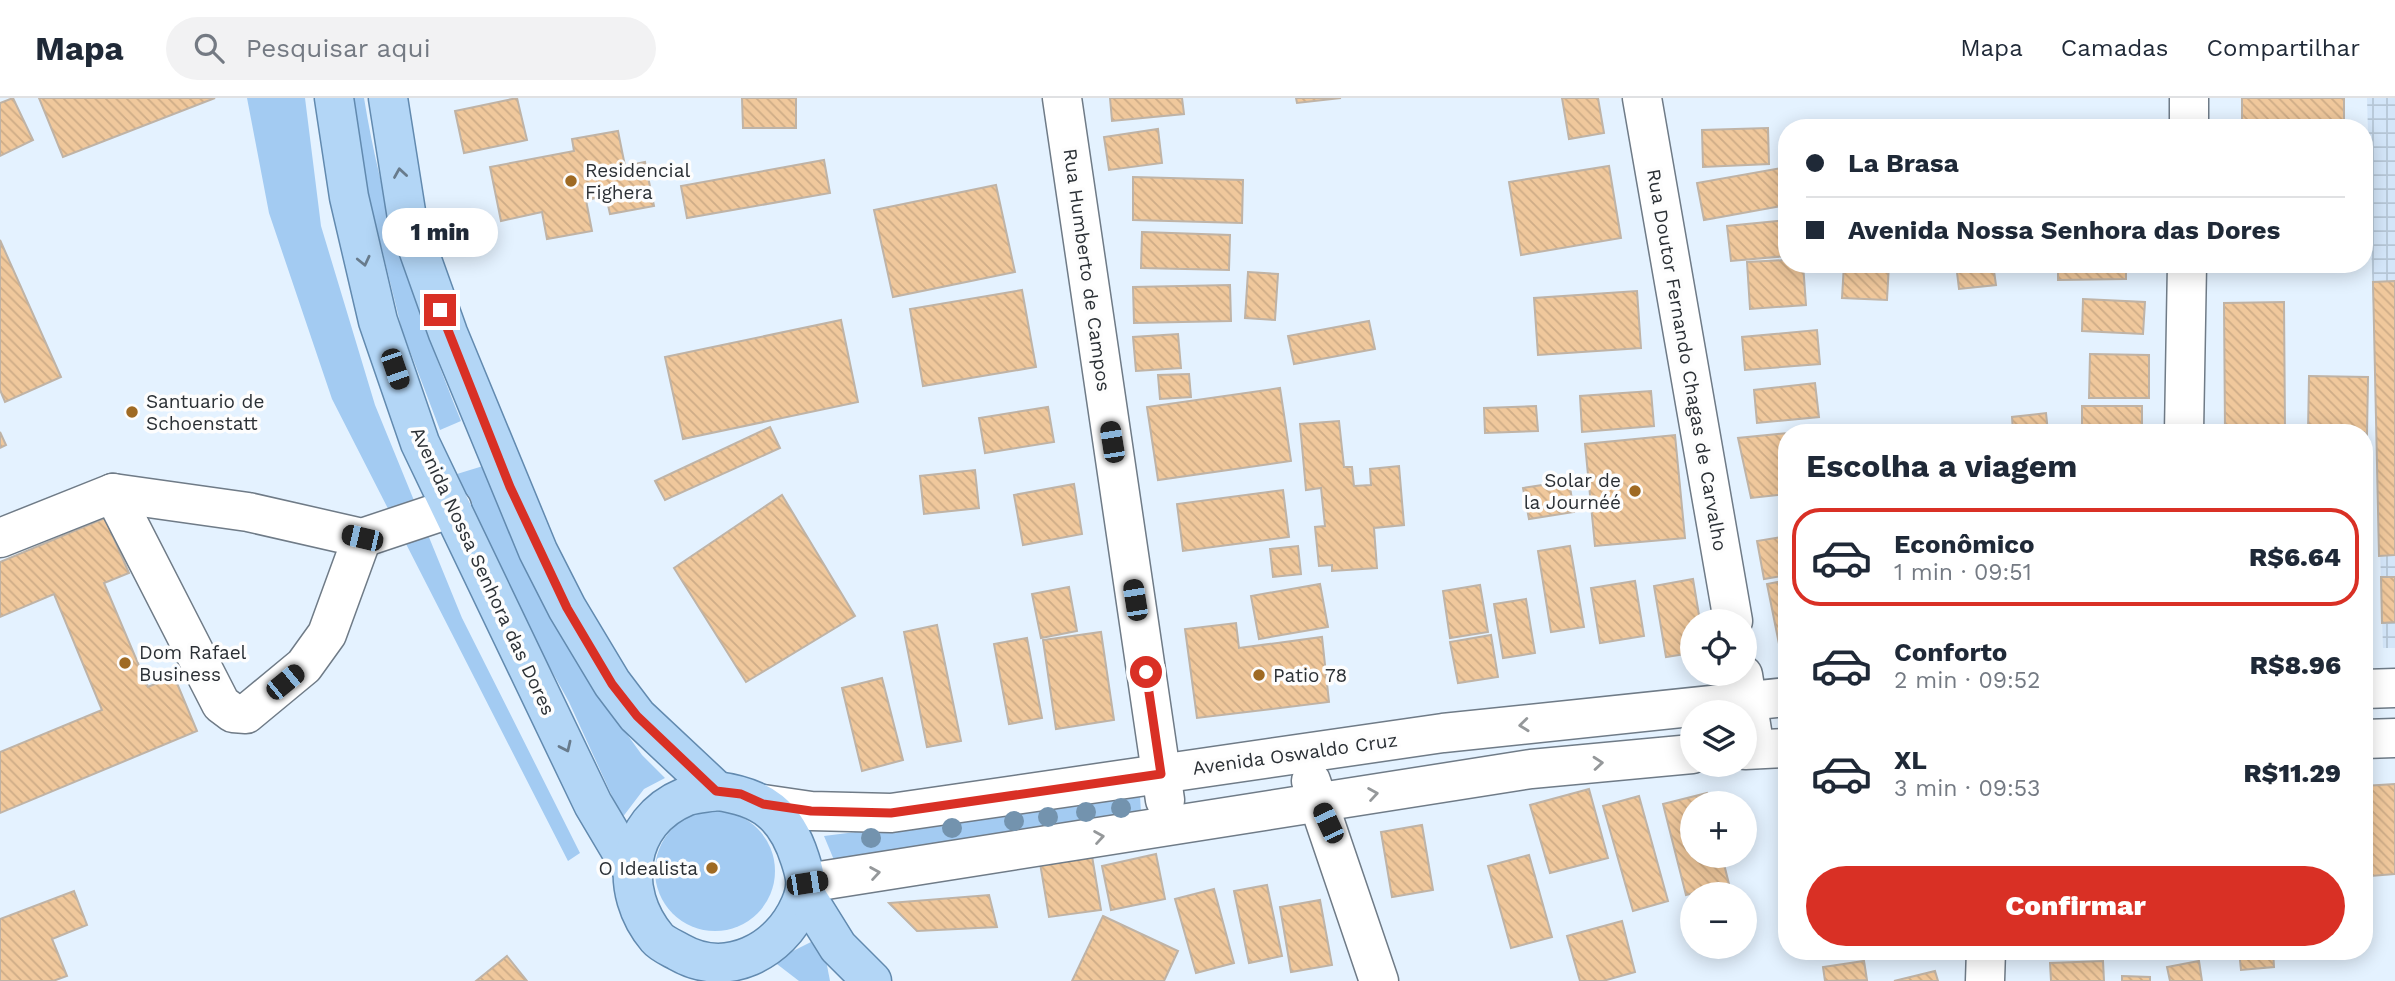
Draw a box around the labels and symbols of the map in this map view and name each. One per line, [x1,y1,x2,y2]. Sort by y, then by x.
street label: Rua Humberto de Campos [1059,147,1115,393]
place label: Residencial Fighera [585,159,690,204]
street label: Rua Doutor Fernando Chagas de Carvalho [1642,167,1732,553]
one-way arrow [393,168,408,179]
marker: Residencial Fighera [563,173,579,189]
callout: 1 min [382,208,498,258]
one-way arrow [356,255,370,267]
route end [424,294,456,326]
car [379,346,412,392]
place label: Santuario de Schoenstatt [146,390,264,435]
marker: Santuario de Schoenstatt [124,404,140,420]
car [1099,420,1126,464]
street label: Avenida Nossa Senhora das Dores [406,423,560,719]
place label: Solar de la Journéé [1524,469,1621,514]
marker: Solar de la Journéé [1627,483,1643,499]
car [340,523,385,553]
car [1122,578,1149,622]
place label: Dom Rafael Business [139,641,247,686]
marker: Dom Rafael Business [117,655,133,671]
route start [1130,656,1162,688]
car [263,661,308,703]
place label: Patio 78 [1273,664,1347,687]
marker: Patio 78 [1251,667,1267,683]
one-way arrow [1518,717,1530,732]
street label: Avenida Oswaldo Cruz [1191,728,1399,780]
one-way arrow [557,740,571,752]
one-way arrow [1593,756,1604,771]
one-way arrow [1367,787,1378,802]
car [1310,800,1347,846]
one-way arrow [1094,830,1105,845]
place label: O Idealista [599,857,698,880]
marker: O Idealista [704,860,720,876]
one-way arrow [869,865,881,880]
car [785,869,830,897]

